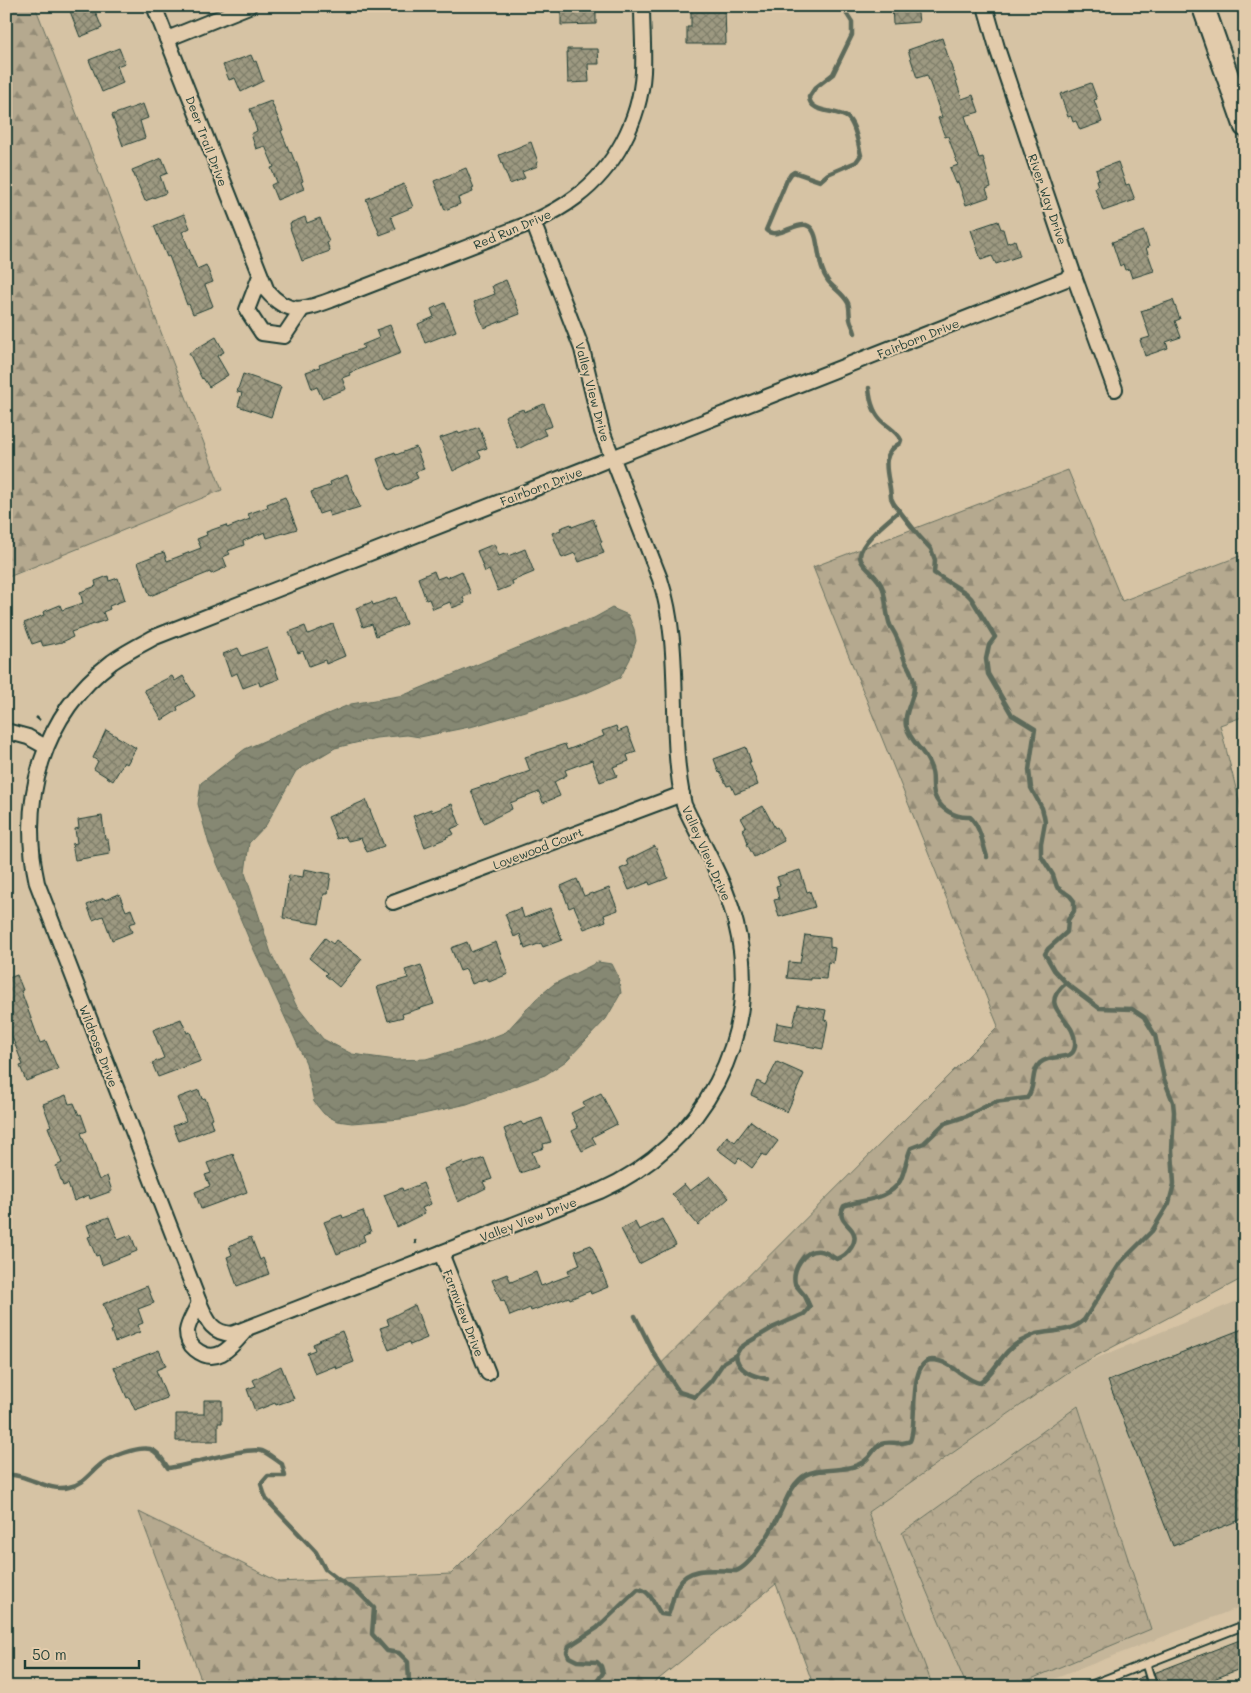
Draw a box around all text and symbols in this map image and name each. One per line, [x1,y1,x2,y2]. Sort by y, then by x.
street label: Deer Trail Drive [182,94,232,188]
street label: River Way Drive [1025,152,1071,246]
street label: Red Run Drive [471,205,553,253]
street label: Fairborn Drive [875,314,961,362]
street label: Valley View Drive [572,340,614,444]
street label: Fairborn Drive [498,463,584,509]
street label: Valley View Drive [679,803,735,903]
street label: Lovewood Court [490,823,586,873]
street label: Wildrose Drive [76,1003,122,1089]
street label: Valley View Drive [477,1193,579,1245]
street label: Farmview Drive [440,1267,488,1359]
scale bar [25,1638,139,1670]
text: 50 m [32,1644,67,1664]

